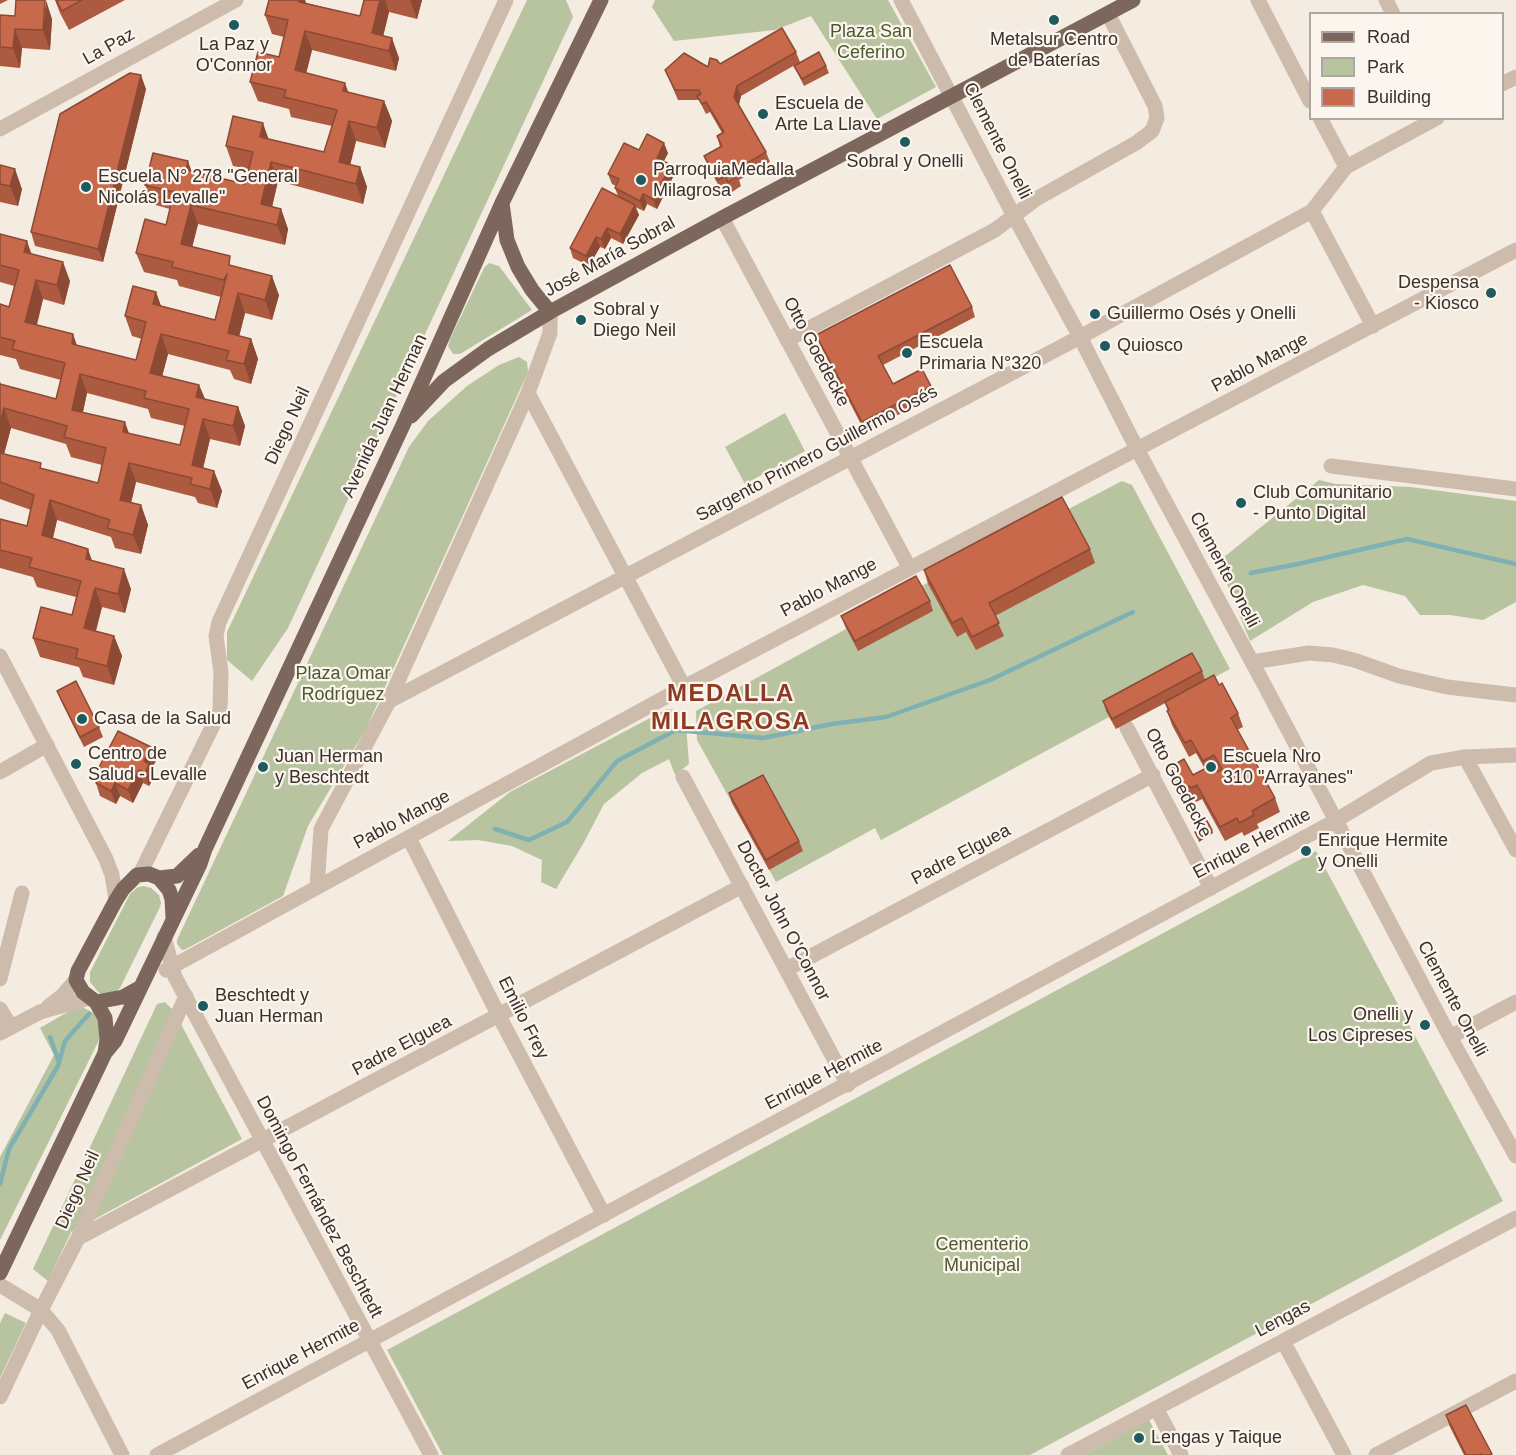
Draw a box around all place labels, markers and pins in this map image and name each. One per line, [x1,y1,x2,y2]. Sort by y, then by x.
marker: Metalsur Centro de Baterías [1047,13,1061,27]
marker: La Paz y O'Connor [227,18,241,32]
place label: Metalsur Centro de Baterías [990,29,1118,72]
place label: La Paz y O'Connor [196,34,272,76]
place label: Escuela de Arte La Llave [775,93,881,136]
marker: Escuela de Arte La Llave [756,107,770,121]
marker: Sobral y Onelli [898,135,912,149]
place label: Sobral y Onelli [846,151,964,173]
place label: ParroquiaMedalla Milagrosa [653,159,794,201]
place label: Escuela N° 278 "General Nicolás Levalle" [98,166,298,208]
marker: ParroquiaMedalla Milagrosa [634,173,648,187]
marker: Escuela N° 278 "General Nicolás Levalle" [79,180,93,194]
place label: Despensa - Kiosco [1398,272,1479,314]
marker: Despensa - Kiosco [1484,286,1498,300]
place label: Sobral y Diego Neil [593,299,676,342]
place label: Guillermo Osés y Onelli [1107,303,1296,325]
marker: Guillermo Osés y Onelli [1088,307,1102,321]
marker: Sobral y Diego Neil [574,313,588,327]
place label: Escuela Primaria N°320 [919,332,1041,374]
place label: Quiosco [1117,335,1183,357]
marker: Quiosco [1098,339,1112,353]
marker: Escuela Primaria N°320 [900,346,914,360]
place label: Club Comunitario - Punto Digital [1253,482,1392,524]
marker: Club Comunitario - Punto Digital [1234,496,1248,510]
place label: Casa de la Salud [94,708,231,730]
marker: Casa de la Salud [75,712,89,726]
place label: Centro de Salud - Levalle [88,743,207,786]
place label: Juan Herman y Beschtedt [275,746,383,789]
place label: Escuela Nro 310 "Arrayanes" [1223,746,1353,789]
marker: Centro de Salud - Levalle [69,757,83,771]
marker: Juan Herman y Beschtedt [256,760,270,774]
marker: Escuela Nro 310 "Arrayanes" [1204,760,1218,774]
place label: Enrique Hermite y Onelli [1318,830,1448,872]
marker: Enrique Hermite y Onelli [1299,844,1313,858]
place label: Beschtedt y Juan Herman [215,985,323,1028]
marker: Beschtedt y Juan Herman [196,999,210,1013]
place label: Onelli y Los Cipreses [1308,1004,1413,1046]
marker: Onelli y Los Cipreses [1418,1018,1432,1032]
place label: Lengas y Taique [1151,1427,1282,1449]
marker: Lengas y Taique [1132,1431,1146,1445]

